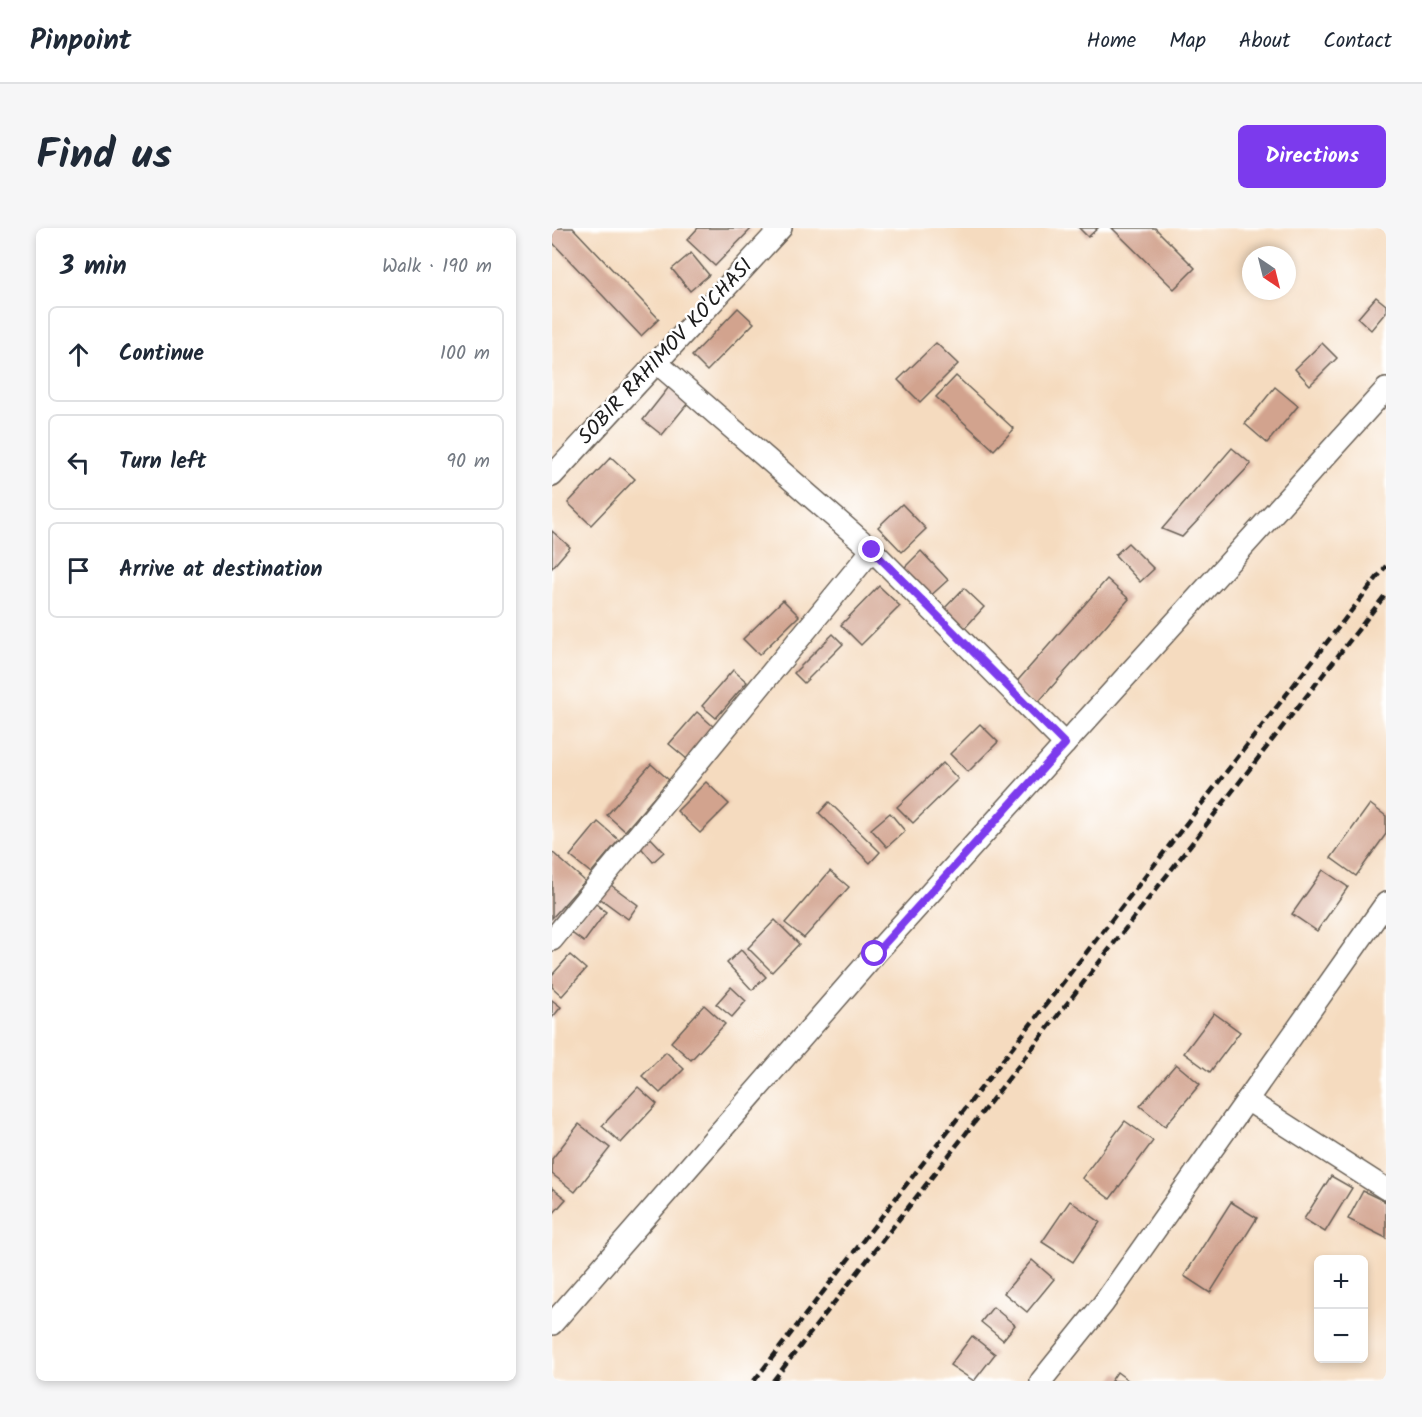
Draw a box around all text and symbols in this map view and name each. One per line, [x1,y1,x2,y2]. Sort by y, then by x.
text: Pinpoint [30,19,131,64]
text: Home [1087,25,1136,58]
text: Map [1169,25,1206,58]
text: About [1239,25,1290,58]
text: Contact [1323,25,1392,58]
text: Find us [36,123,172,190]
button: Directions [1238,125,1386,188]
text: 3 min [60,246,127,288]
north arrow [1242,246,1296,300]
text: Walk · 190 m [382,251,492,283]
street label: SOBIR RAHIMOV KO'CHASI [571,251,761,453]
text: Continue [119,337,204,372]
icon: ahead [62,338,95,371]
text: 100 m [440,338,490,370]
text: Turn left [119,445,206,480]
icon: left [62,446,95,479]
text: 90 m [446,446,490,478]
route end [858,536,884,562]
text: Arrive at destination [119,553,322,588]
icon: arrive [62,554,95,587]
route start [861,940,887,966]
map controls [1314,1255,1368,1363]
button: + [1314,1255,1368,1309]
button: − [1314,1309,1368,1363]

